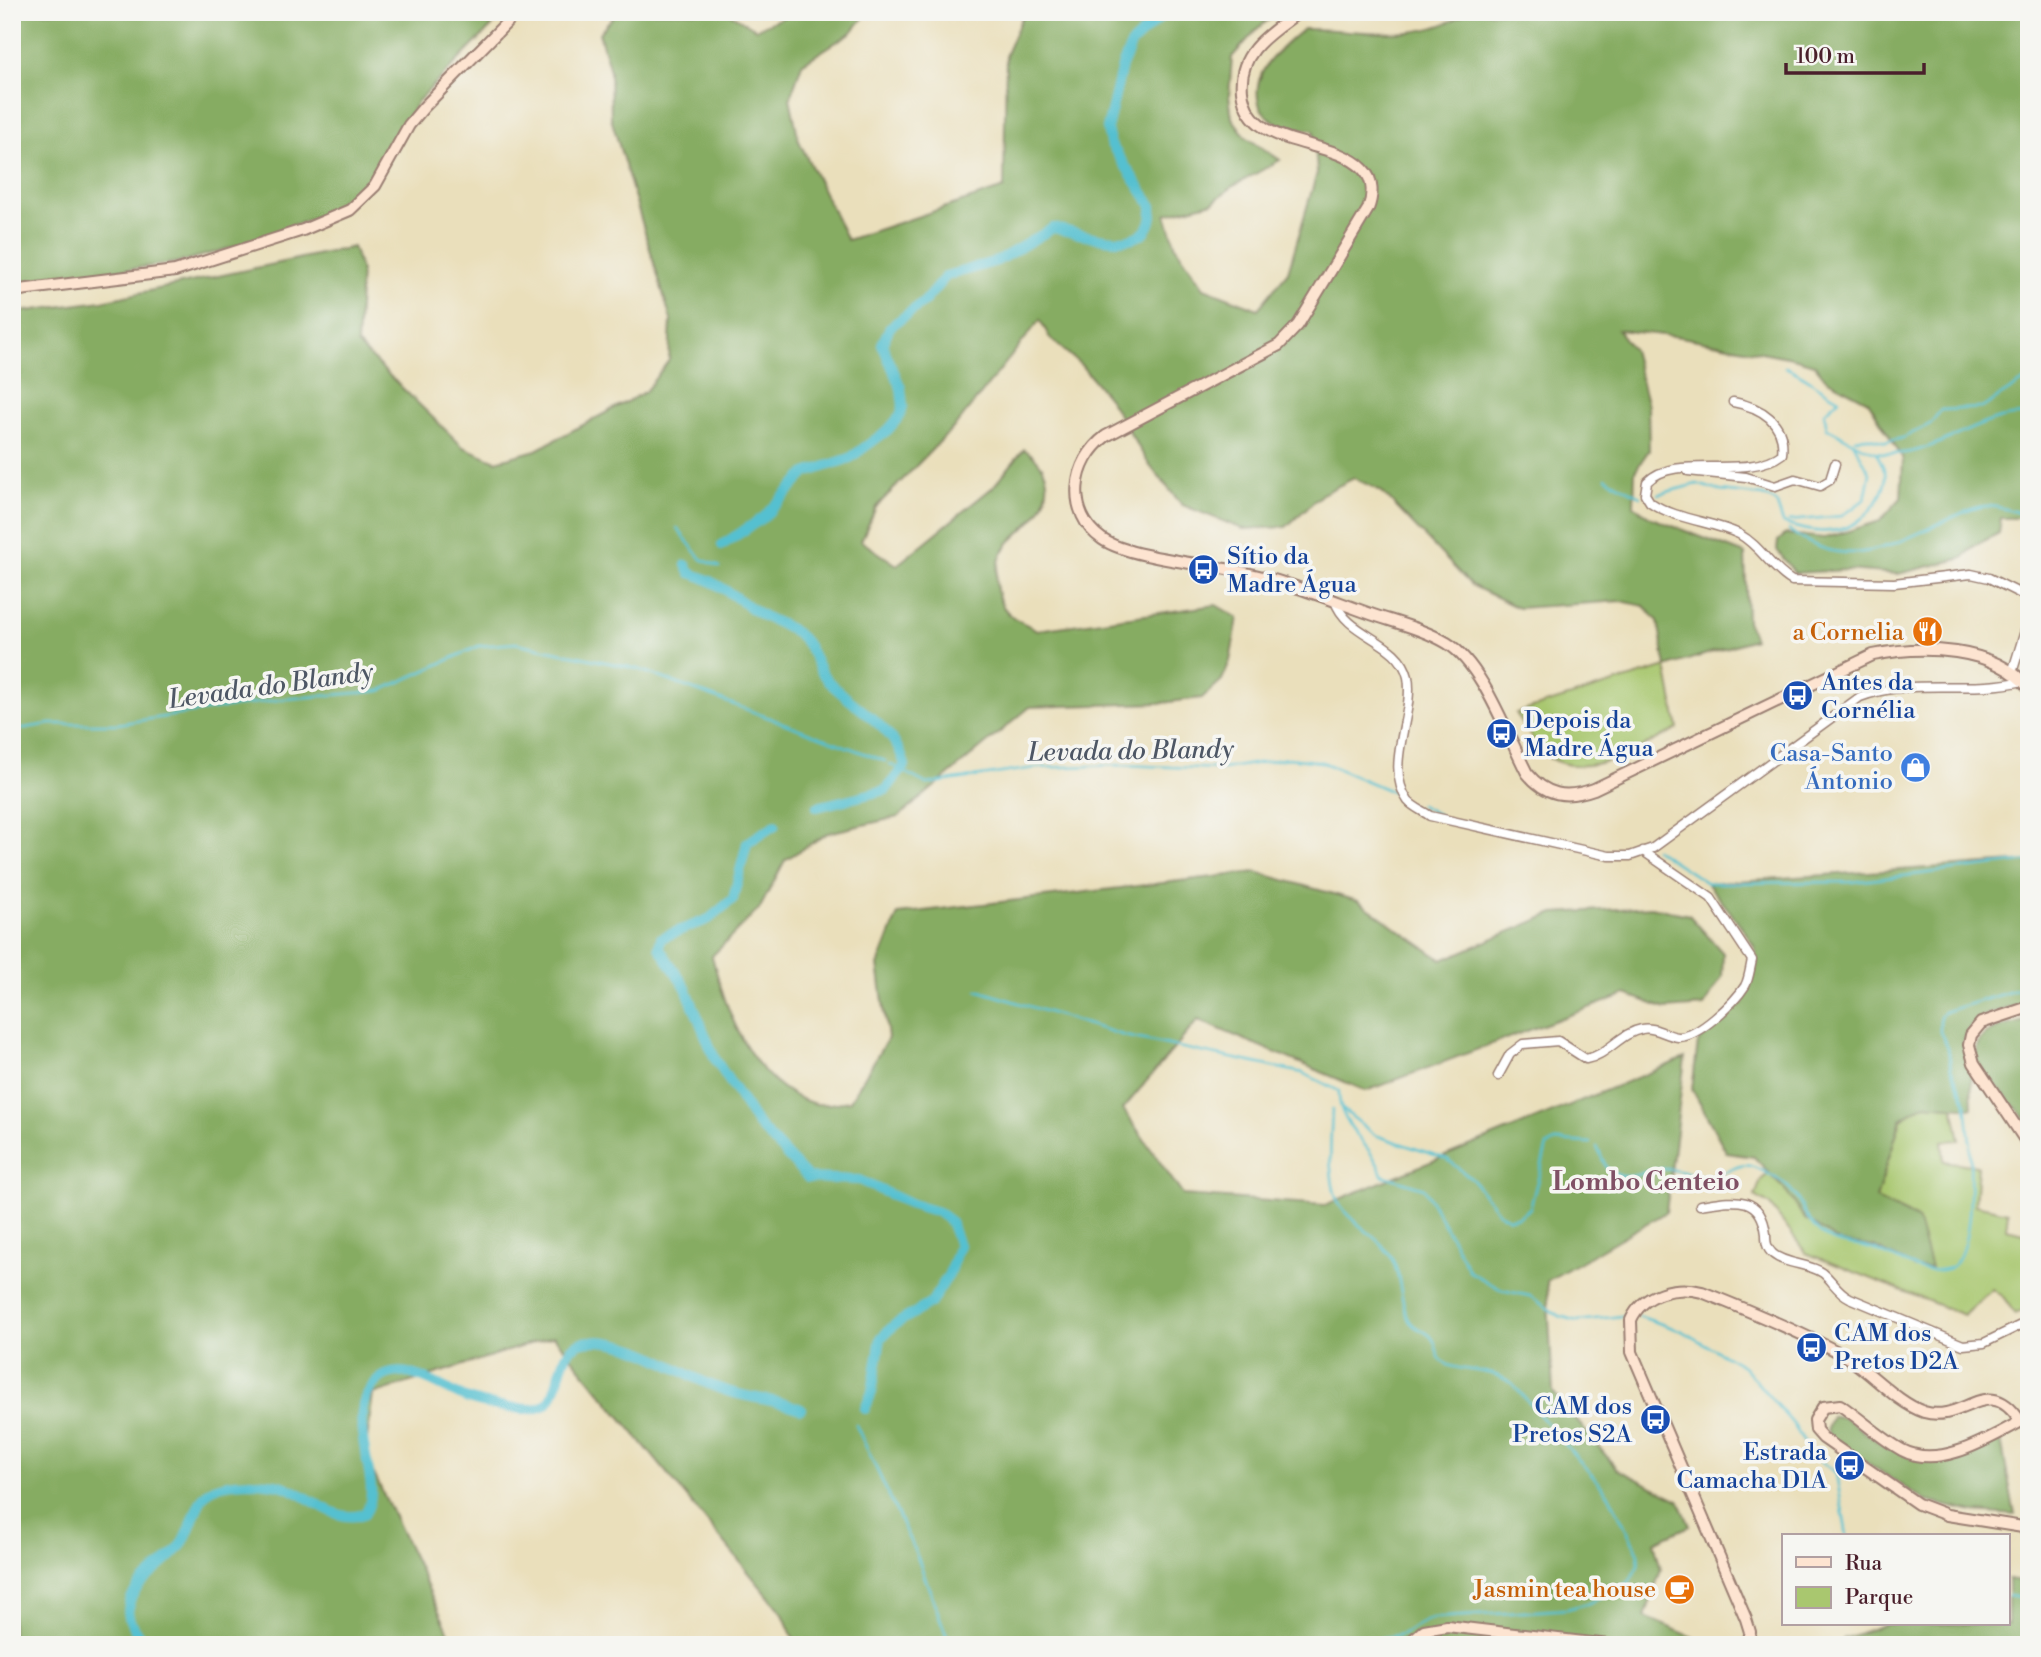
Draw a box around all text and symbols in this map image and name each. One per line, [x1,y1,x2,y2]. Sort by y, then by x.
scale bar [1786,32,1924,76]
text: 100 m [1796,44,1855,70]
place label: Sítio da Madre Água [1227,542,1357,600]
bus stop icon: Sítio da Madre Água [1187,553,1221,587]
restaurant icon: a Cornelia [1910,615,1944,649]
place label: a Cornelia [1793,618,1905,648]
water label: Levada do Blandy [166,656,376,716]
place label: Antes da Cornélia [1820,668,1916,726]
bus stop icon: Antes da Cornélia [1781,679,1815,713]
place label: Depois da Madre Água [1524,706,1654,764]
bus stop icon: Depois da Madre Água [1484,717,1518,751]
water label: Levada do Blandy [1027,733,1235,769]
place label: Casa-Santo Ántonio [1770,739,1893,797]
shop icon: Casa-Santo Ántonio [1899,750,1933,784]
district label: Lombo Centeio [1552,1166,1740,1198]
place label: CAM dos Pretos D2A [1834,1319,1959,1377]
bus stop icon: CAM dos Pretos D2A [1794,1330,1828,1364]
place label: CAM dos Pretos S2A [1512,1392,1633,1450]
bus stop icon: CAM dos Pretos S2A [1638,1403,1672,1437]
place label: Estrada Camacha D1A [1676,1438,1828,1496]
bus stop icon: Estrada Camacha D1A [1833,1449,1867,1483]
legend [1782,1534,2010,1626]
text: Rua [1845,1551,1882,1577]
cafe icon: Jasmin tea house [1662,1572,1696,1606]
place label: Jasmin tea house [1472,1575,1656,1605]
text: Parque [1845,1585,1913,1611]

